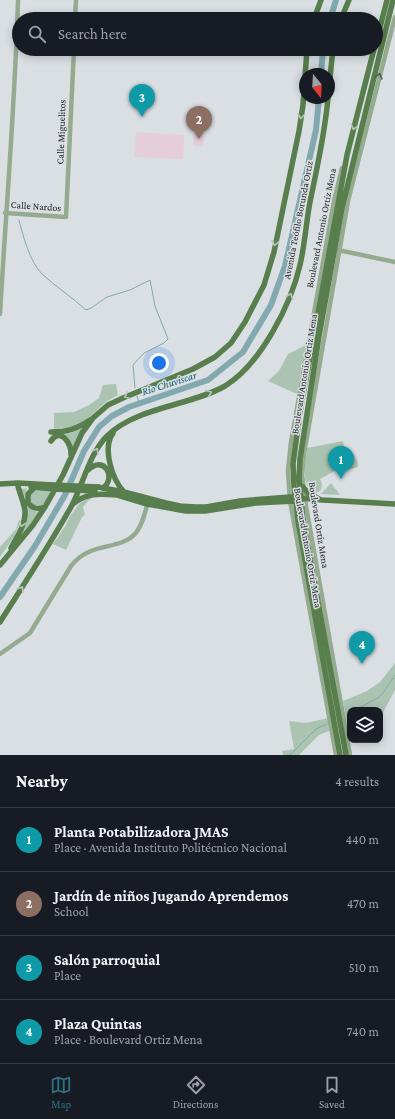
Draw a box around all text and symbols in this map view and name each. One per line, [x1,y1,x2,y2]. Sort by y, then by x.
search box [12,12,383,56]
icon: search [26,23,48,45]
text: Search here [58,26,127,42]
north arrow [299,68,335,104]
one-way arrow [375,73,383,79]
pin: 3 [129,84,155,117]
street label: Calle Miguelitos [54,99,68,165]
pin: 2 [186,106,212,139]
one-way arrow [297,113,306,119]
one-way arrow [350,124,359,131]
street label: Avenida Teófilo Borunda Ortíz [281,160,315,280]
street label: Boulevard Antonio Ortíz Mena [304,167,338,289]
street label: Calle Nardos [10,199,62,213]
one-way arrow [272,240,280,246]
one-way arrow [286,293,294,300]
street label: Boulevard Antonio Ortiz Mena [289,313,319,435]
your location [149,353,169,373]
water label: Rio Chuviscar [140,368,199,397]
one-way arrow [204,390,212,398]
one-way arrow [124,391,131,399]
pin: 1 [328,446,354,479]
one-way arrow [92,448,99,455]
street label: Boulevard Ortiz Mena [307,481,331,569]
street label: Boulevard Antonio Ortíz Mena [292,487,324,609]
one-way arrow [18,520,27,527]
one-way arrow [16,586,24,593]
pin: 4 [349,631,375,664]
map controls [347,707,383,743]
button: layers [347,707,383,743]
text: Nearby [16,772,68,791]
text: 4 results [335,774,379,789]
text: Planta Potabilizadora JMAS [54,824,228,840]
text: 1 [27,832,31,847]
text: 440 m [345,832,379,847]
text: Place · Avenida Instituto Politécnico Nacional [54,840,287,855]
text: Jardín de niños Jugando Aprendemos [54,888,288,904]
text: 2 [26,896,32,911]
text: 470 m [347,896,379,911]
text: School [54,904,89,919]
text: Salón parroquial [54,952,160,968]
text: 3 [26,960,32,975]
text: 510 m [348,960,379,975]
text: Place [54,968,81,983]
text: Plaza Quintas [54,1016,142,1032]
text: 4 [25,1024,33,1039]
text: 740 m [347,1024,379,1039]
text: Place · Boulevard Ortiz Mena [54,1032,203,1047]
tab: Map [50,1074,72,1110]
tab: Directions [173,1074,218,1110]
tab: Saved [319,1074,345,1110]

